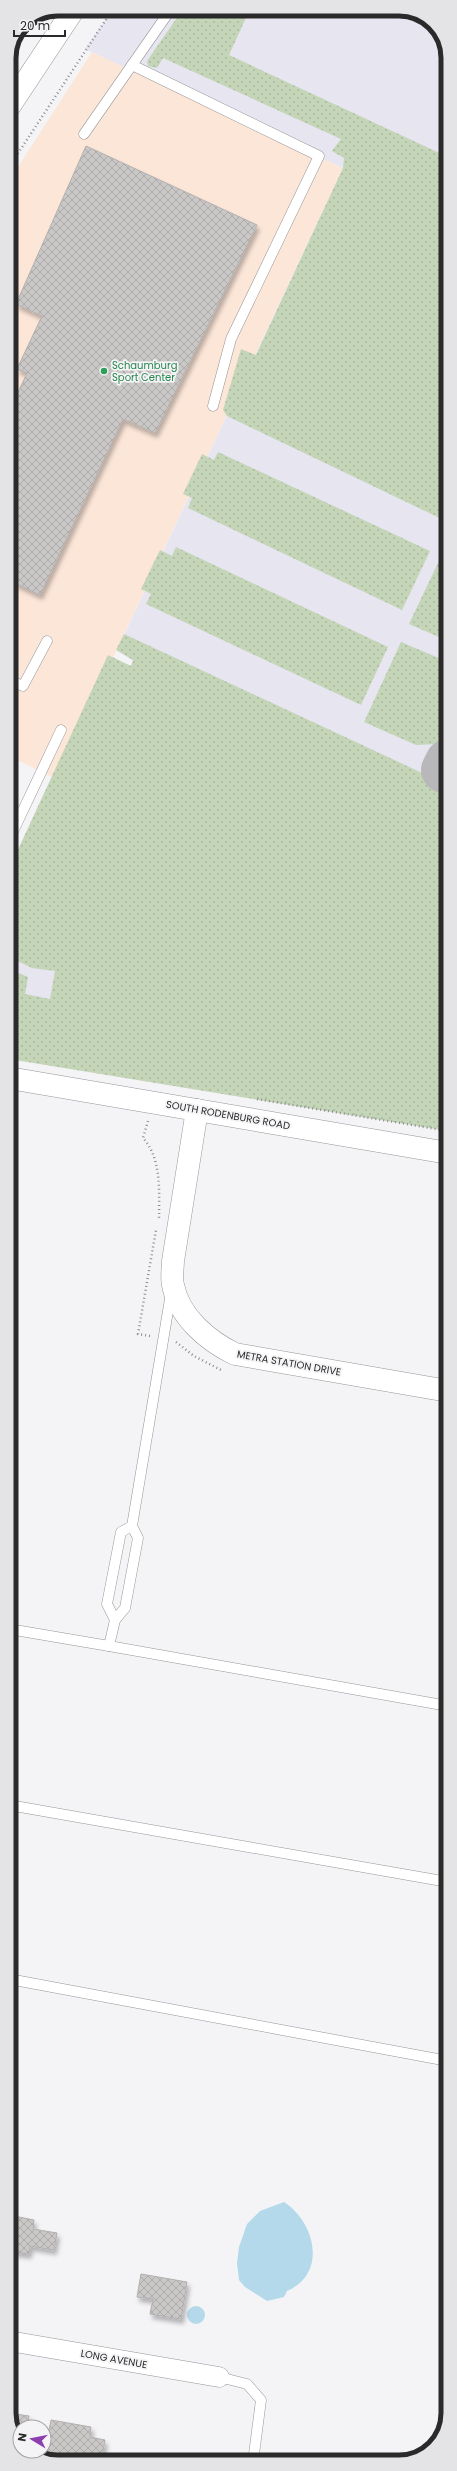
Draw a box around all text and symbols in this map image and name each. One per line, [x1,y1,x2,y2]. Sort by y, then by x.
scale bar [14,12,65,38]
text: 20 m [20,17,50,34]
place label: Schaumburg Sport Center [112,358,177,385]
marker: Schaumburg Sport Center [99,366,109,376]
street label: SOUTH RODENBURG ROAD [165,1097,291,1133]
street label: METRA STATION DRIVE [236,1346,342,1380]
street label: LONG AVENUE [80,2346,148,2372]
north arrow [12,2419,52,2459]
text: N [14,2432,31,2443]

